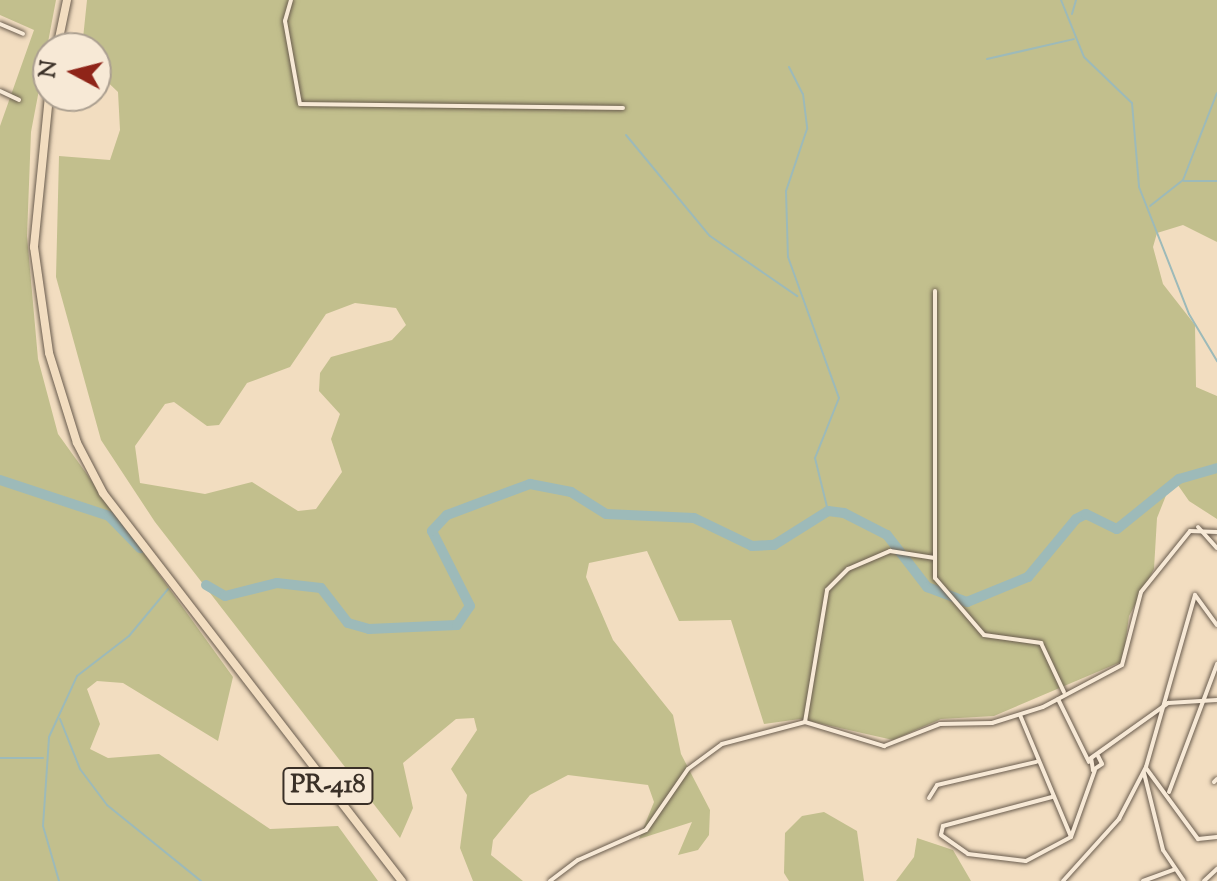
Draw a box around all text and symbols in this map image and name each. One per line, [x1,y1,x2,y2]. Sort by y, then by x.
north arrow [32,32,112,112]
text: N [33,59,67,80]
road number: PR-418 [282,764,374,808]

